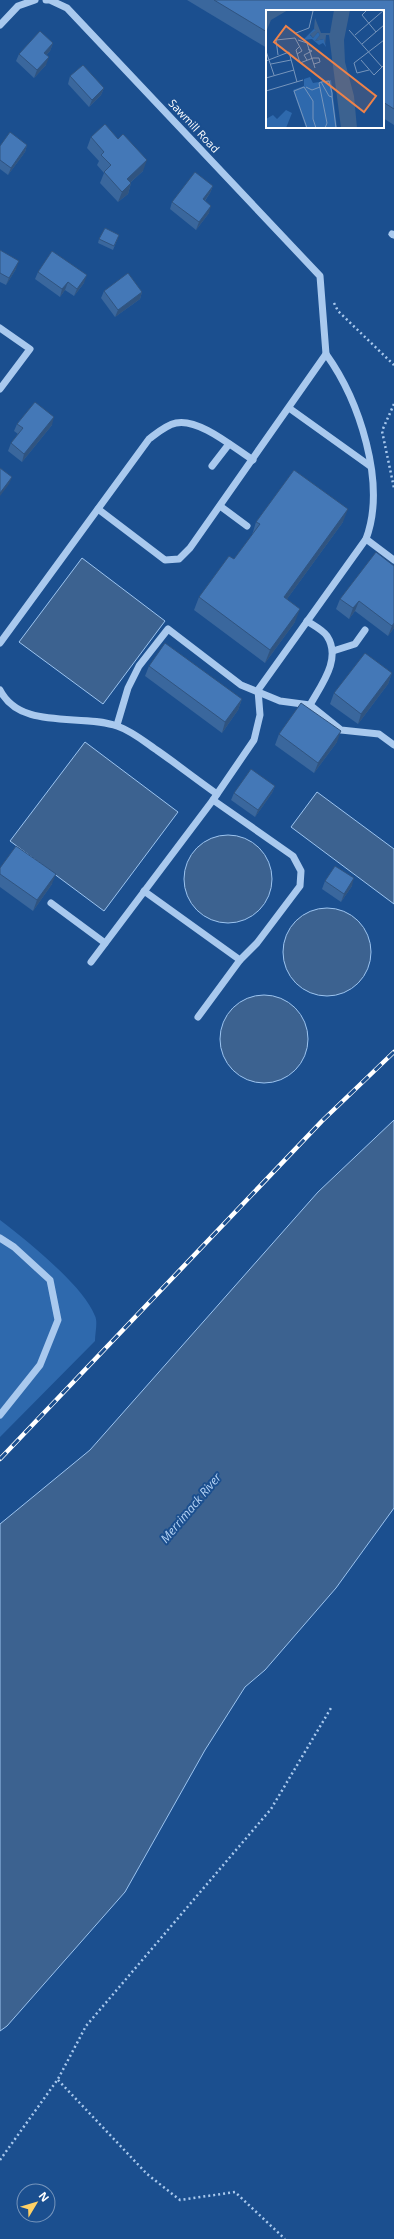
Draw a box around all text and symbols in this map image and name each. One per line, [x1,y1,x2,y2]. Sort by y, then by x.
inset map [266,10,384,128]
street label: Sawmill Road [166,96,223,156]
water label: Merrimack River [156,1468,226,1546]
north arrow [16,2183,56,2223]
text: N [36,2188,53,2205]

